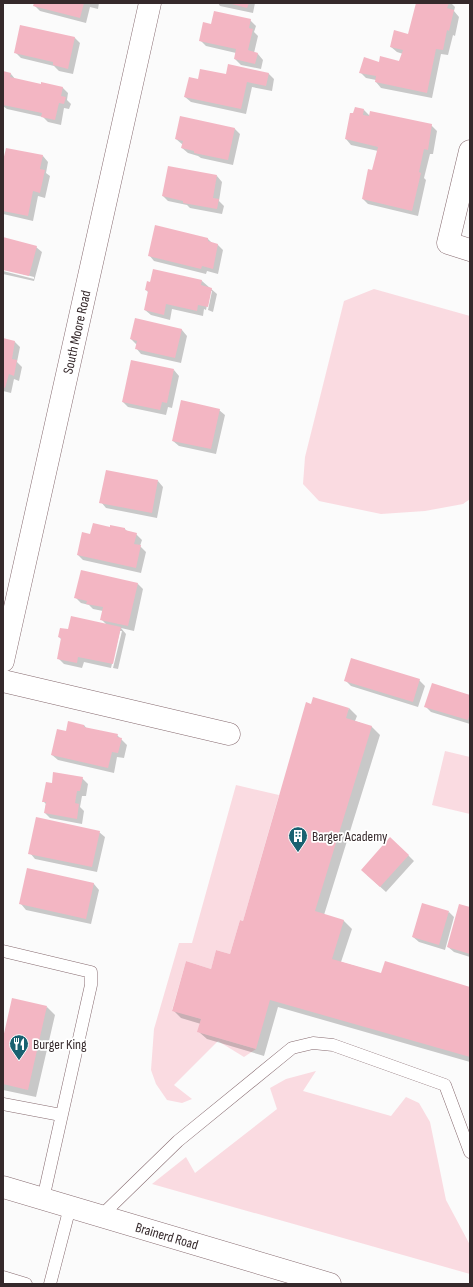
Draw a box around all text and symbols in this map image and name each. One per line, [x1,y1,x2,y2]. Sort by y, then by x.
street label: South Moore Road [59,289,95,376]
building icon: Barger Academy [287,825,309,853]
place label: Barger Academy [312,828,388,845]
restaurant icon: Burger King [8,1033,30,1061]
place label: Burger King [33,1036,87,1053]
street label: Brainerd Road [133,1219,200,1254]

